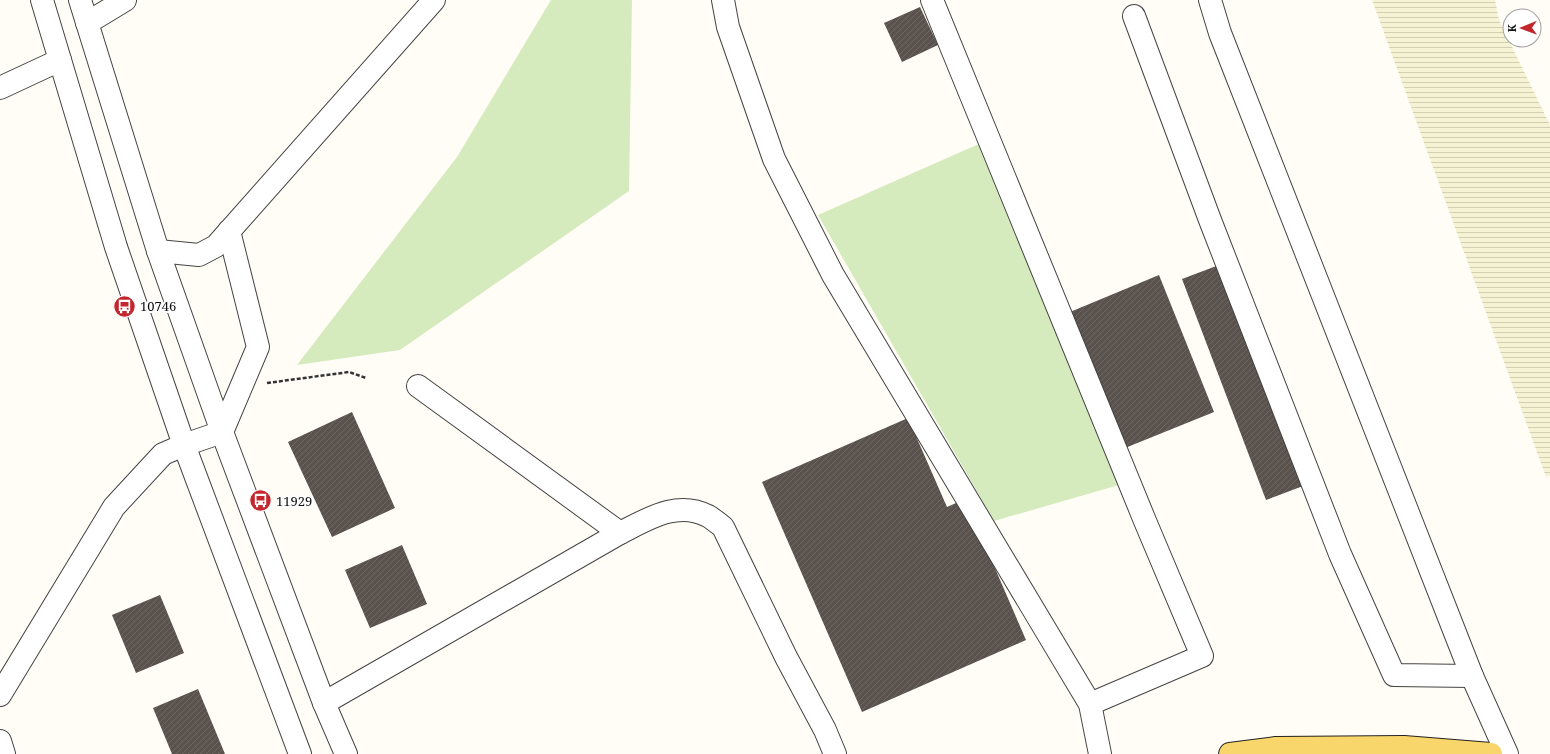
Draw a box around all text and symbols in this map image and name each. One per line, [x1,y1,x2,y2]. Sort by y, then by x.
north arrow [1502,8,1542,48]
text: K [1504,23,1519,32]
bus stop icon: 10746 [111,293,137,319]
place label: 10746 [140,297,176,315]
bus stop icon: 11929 [248,488,274,514]
place label: 11929 [276,492,312,510]

